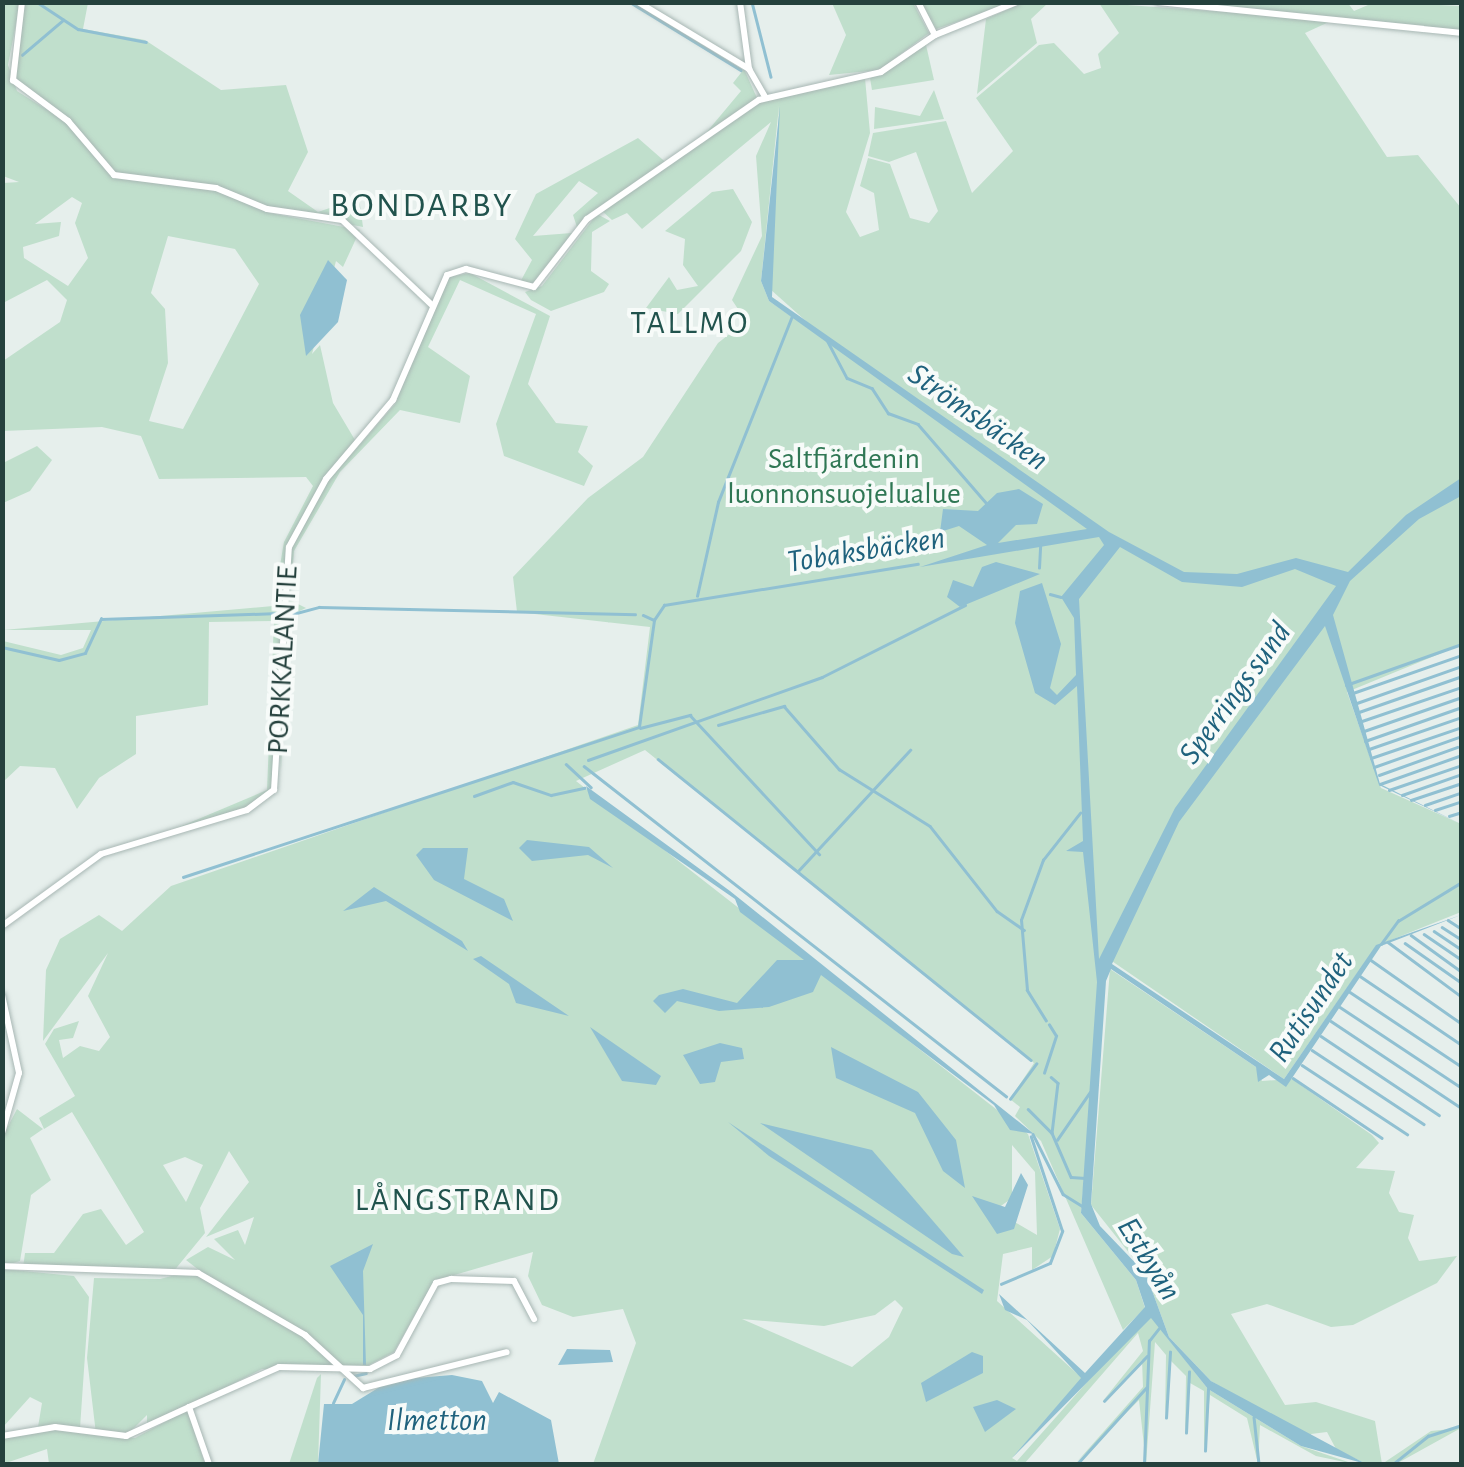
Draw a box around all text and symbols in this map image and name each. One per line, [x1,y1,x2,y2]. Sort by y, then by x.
district label: BONDARBY [330,185,514,227]
district label: TALLMO [630,304,750,342]
water label: Strömsbäcken [901,355,1055,479]
park label: Saltfjärdenin luonnonsuojelualue [727,441,961,512]
water label: Tobaksbäcken [784,519,948,581]
street label: PORKKALANTIE [260,565,306,755]
water label: Sperrings sund [1171,614,1299,772]
water label: Rutisundet [1260,944,1362,1070]
district label: LÅNGSTRAND [355,1181,561,1219]
water label: Estbyån [1109,1210,1189,1308]
water label: Ilmetton [387,1401,487,1439]

